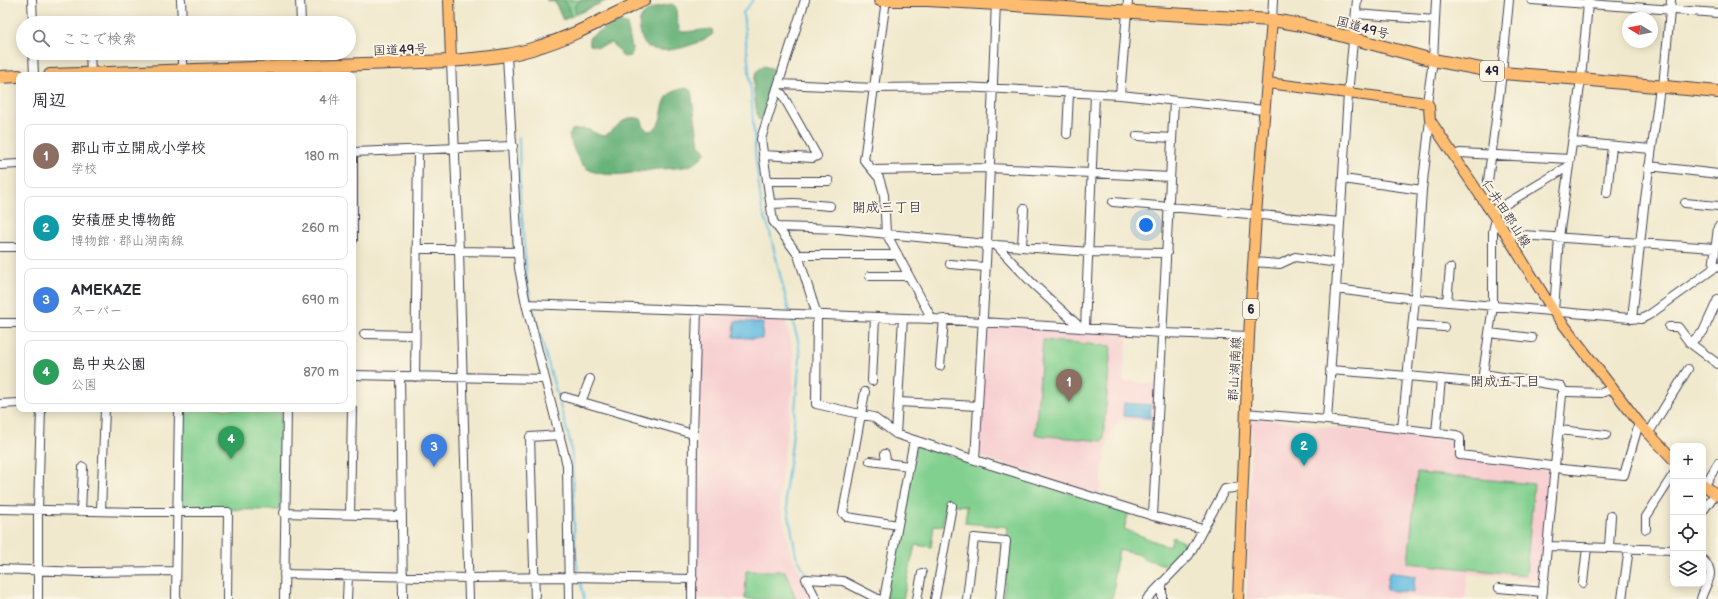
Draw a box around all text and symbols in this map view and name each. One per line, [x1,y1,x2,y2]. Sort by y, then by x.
north arrow [1622,12,1658,48]
street label: 国道49号 [1334,13,1391,43]
search box [16,16,356,60]
icon: search [30,27,52,49]
text: ここで検索 [62,30,137,49]
street label: 国道49号 [373,41,428,59]
road number: 49 [1480,61,1504,81]
text: 周辺 [32,91,66,111]
text: 4件 [319,92,340,108]
text: 郡山市立開成小学校 [71,139,206,158]
text: 1 [43,148,49,164]
text: 180 m [304,148,339,164]
text: 学校 [71,161,97,177]
street label: 仁井田郡山線 [1478,176,1535,251]
district label: 開成三丁目 [852,199,922,216]
text: 安積歴史博物館 [71,211,176,230]
your location [1136,215,1156,235]
text: 2 [42,220,50,236]
text: 260 m [301,220,339,236]
text: 博物館 · 郡山湖南線 [71,233,183,249]
text: AMEKAZE [71,281,141,300]
text: 3 [42,292,50,308]
text: 690 m [302,292,339,308]
road number: 6 [1243,299,1259,319]
text: スーパー [71,303,122,319]
street label: 郡山湖南線 [1225,335,1245,402]
text: 島中央公園 [71,355,146,374]
text: 4 [42,364,50,380]
text: 870 m [303,364,339,380]
pin: 1 [1056,369,1082,402]
district label: 開成五丁目 [1470,373,1540,390]
text: 公園 [71,377,97,393]
pin: 4 [218,426,244,459]
pin: 2 [1291,433,1317,466]
pin: 3 [421,434,447,467]
map controls [1670,443,1706,587]
button: + [1670,443,1706,479]
button: − [1670,479,1706,515]
button: locate [1670,515,1706,551]
button: layers [1670,551,1706,587]

